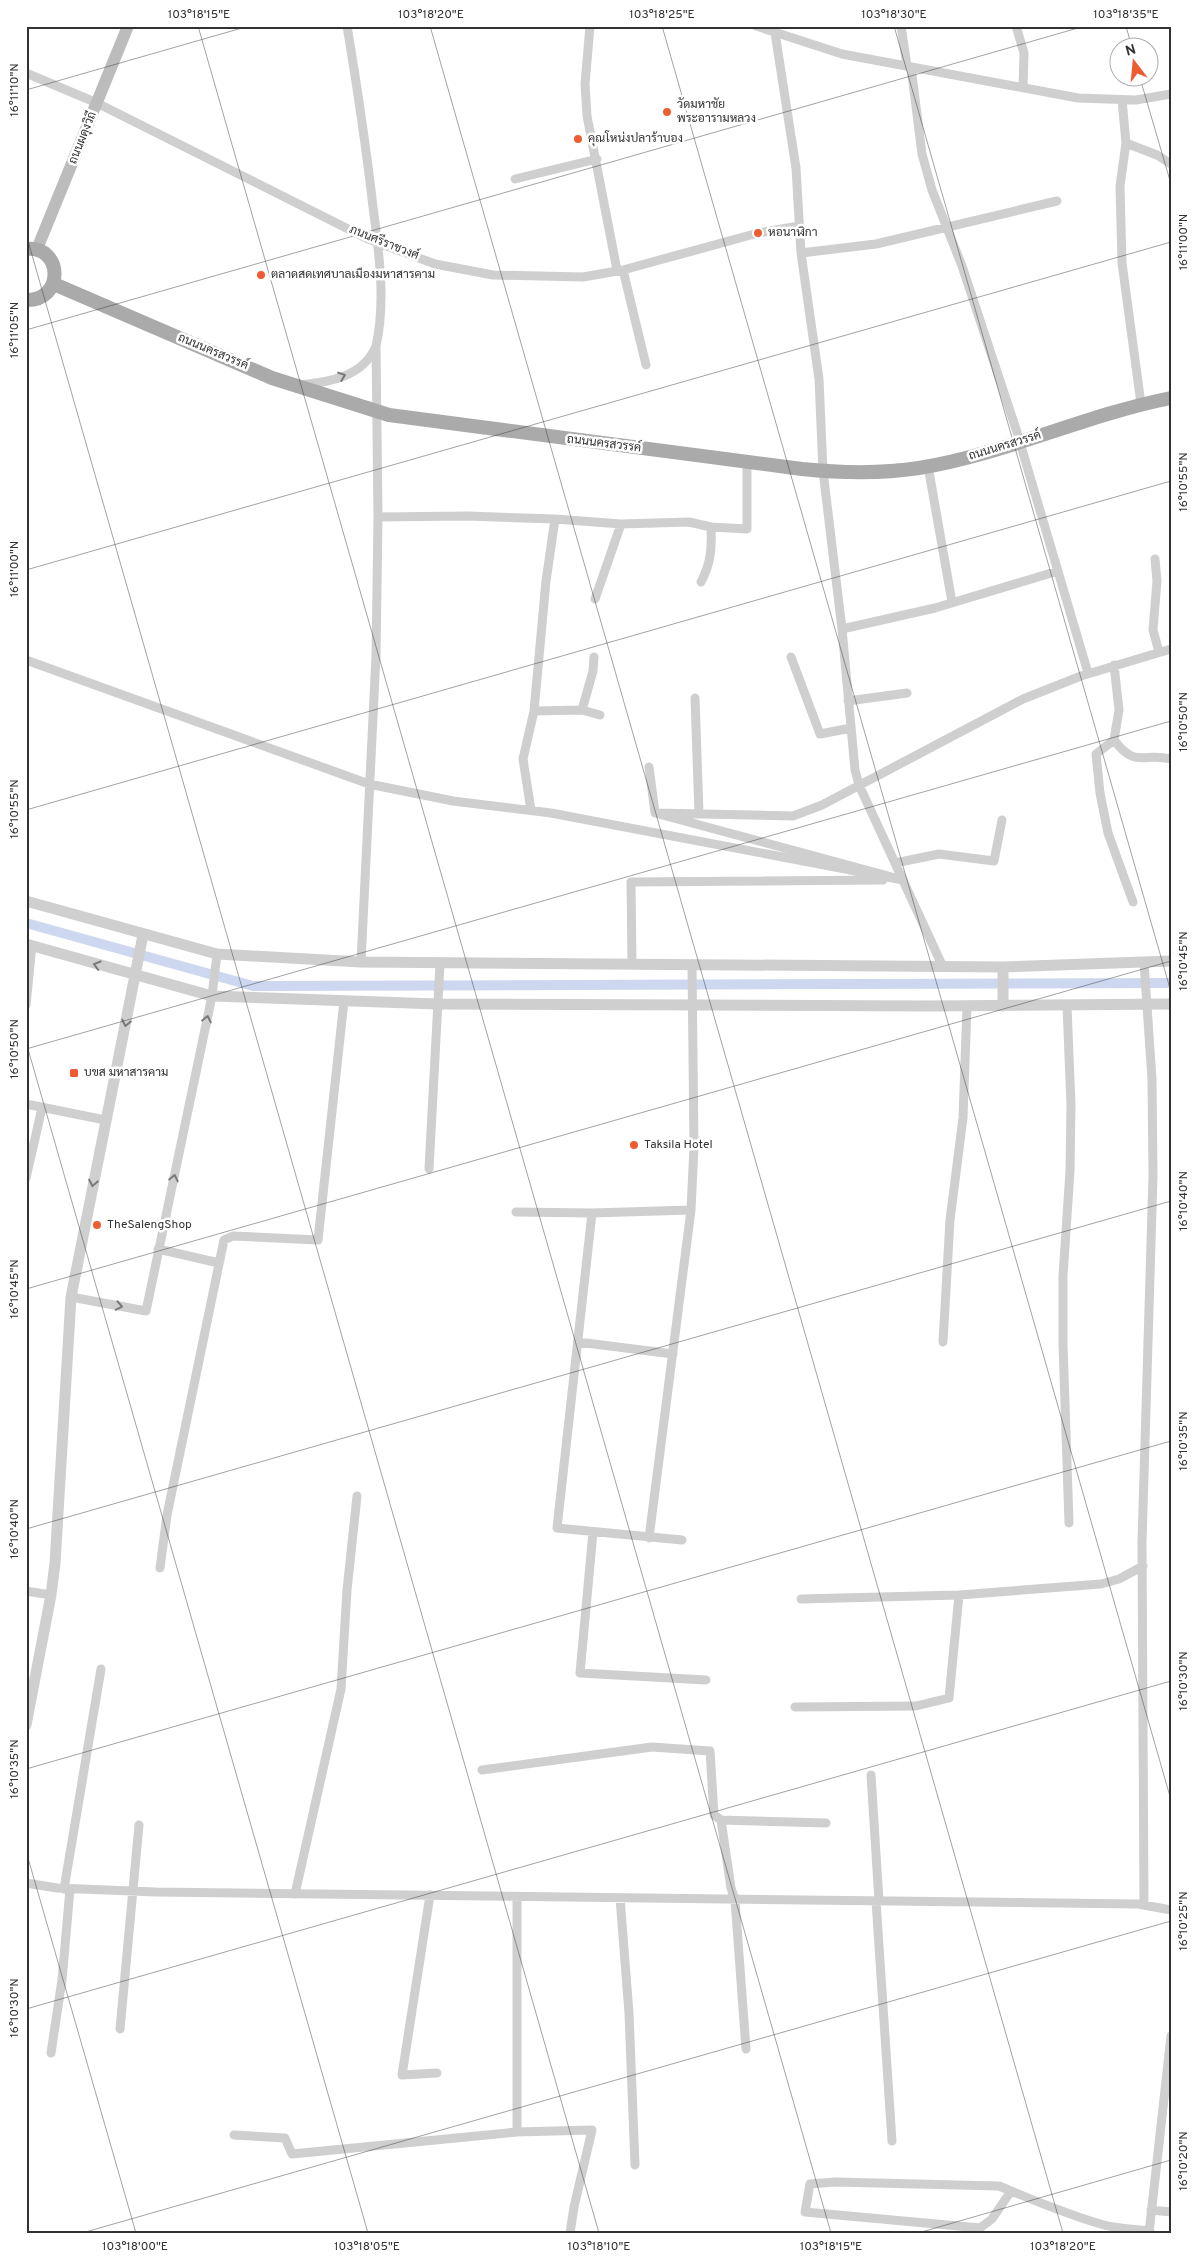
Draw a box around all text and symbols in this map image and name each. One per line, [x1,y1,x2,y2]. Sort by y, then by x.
text: 103°18'15"E [168,7,230,23]
text: 103°18'20"E [398,7,464,23]
text: 103°18'25"E [629,7,695,23]
text: 103°18'30"E [861,7,927,23]
text: 103°18'35"E [1093,7,1159,23]
north arrow [1110,38,1160,88]
text: N [1124,41,1138,61]
text: 16°11'10"N [7,63,23,117]
place label: วัดมหาชัย พระอารามหลวง [677,97,756,127]
marker: วัดมหาชัย พระอารามหลวง [661,106,673,118]
street label: ถนนผดุงวิถี [64,109,101,167]
place label: คุณโหน่งปลาร้าบอง [588,130,683,147]
marker: คุณโหน่งปลาร้าบอง [572,133,584,145]
text: 16°11'00"N [1176,214,1192,270]
street label: ภนนศรีราชวงศ์ [347,221,421,264]
place label: หอนาฬิกา [768,225,818,241]
marker: หอนาฬิกา [752,227,764,239]
place label: ตลาดสดเทศบาลเมืองมหาสารคาม [271,267,435,283]
marker: ตลาดสดเทศบาลเมืองมหาสารคาม [255,269,267,281]
text: 16°11'05"N [7,302,23,358]
street label: ถนนนครสวรรค์ [175,329,251,374]
one-way arrow [337,372,346,383]
street label: ถนนนครสวรรค์ [967,426,1043,465]
street label: ถนนนครสวรรค์ [566,431,642,457]
text: 16°10'55"N [1176,452,1192,512]
text: 16°11'00"N [7,541,23,597]
text: 16°10'50"N [1176,692,1192,752]
text: 16°10'55"N [7,779,23,839]
text: 16°10'45"N [1176,931,1192,991]
one-way arrow [94,960,102,970]
one-way arrow [201,1015,212,1024]
text: 16°10'50"N [7,1019,23,1079]
one-way arrow [121,1019,131,1028]
place label: บขส มหาสารคาม [84,1065,168,1081]
marker: บขส มหาสารคาม [68,1067,80,1079]
place label: Taksila Hotel [644,1137,713,1153]
marker: Taksila Hotel [628,1139,640,1151]
text: 16°10'40"N [1176,1171,1192,1231]
one-way arrow [168,1174,178,1183]
one-way arrow [89,1178,99,1187]
place label: TheSalengShop [107,1217,192,1233]
marker: TheSalengShop [91,1219,103,1231]
text: 16°10'45"N [7,1259,23,1319]
one-way arrow [115,1300,124,1310]
text: 16°10'35"N [1176,1411,1192,1471]
text: 16°10'40"N [7,1499,23,1559]
text: 16°10'30"N [1176,1651,1192,1711]
text: 16°10'35"N [7,1739,23,1799]
text: 16°10'25"N [1176,1891,1192,1951]
text: 16°10'30"N [7,1978,23,2038]
text: 16°10'20"N [1176,2131,1192,2191]
text: 103°18'00"E [102,2239,168,2255]
text: 103°18'05"E [334,2239,400,2255]
text: 103°18'10"E [568,2239,630,2255]
text: 103°18'15"E [800,2239,862,2255]
text: 103°18'20"E [1030,2239,1096,2255]

